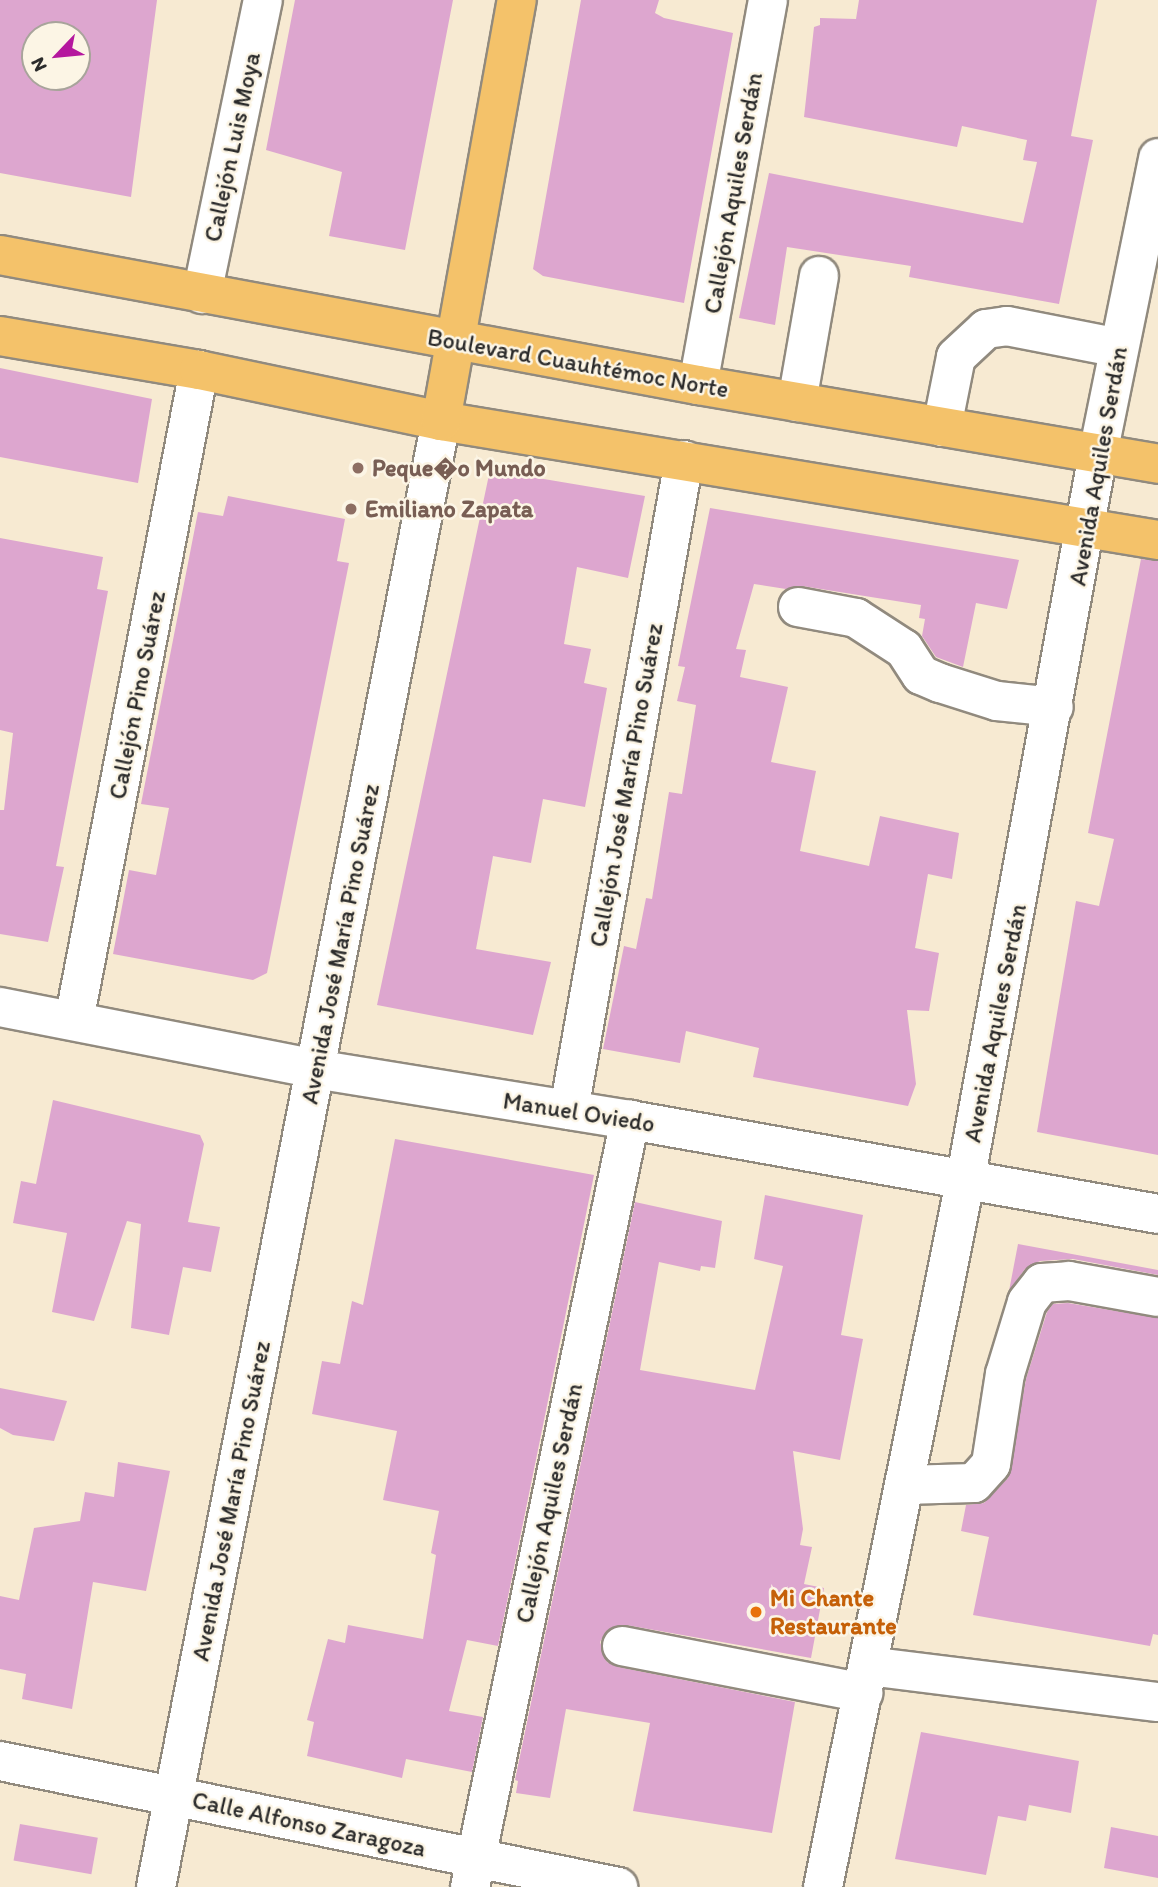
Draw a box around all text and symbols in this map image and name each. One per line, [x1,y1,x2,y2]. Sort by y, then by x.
north arrow [21,21,91,91]
street label: Callejón Luis Moya [198,50,266,244]
text: N [25,54,52,75]
street label: Callejón Aquiles Serdán [698,70,768,316]
street label: Boulevard Cuauhtémoc Norte [425,322,731,404]
street label: Avenida Aquiles Serdán [1063,344,1133,588]
place label: Peque�o Mundo [372,454,546,482]
marker: Peque�o Mundo [350,460,366,476]
place label: Emiliano Zapata [365,495,533,523]
marker: Emiliano Zapata [343,501,359,517]
street label: Callejón Pino Suárez [103,588,171,802]
street label: Callejón José María Pino Suárez [583,621,669,949]
street label: Avenida José María Pino Suárez [295,782,385,1106]
street label: Avenida Aquiles Serdán [958,901,1032,1145]
street label: Manuel Oviedo [501,1086,657,1138]
street label: Avenida José María Pino Suárez [186,1339,276,1663]
street label: Callejón Aquiles Serdán [509,1380,589,1626]
place label: Mi Chante Restaurante [770,1584,897,1640]
marker: Mi Chante Restaurante [748,1604,764,1620]
street label: Calle Alfonso Zaragoza [189,1785,429,1863]

